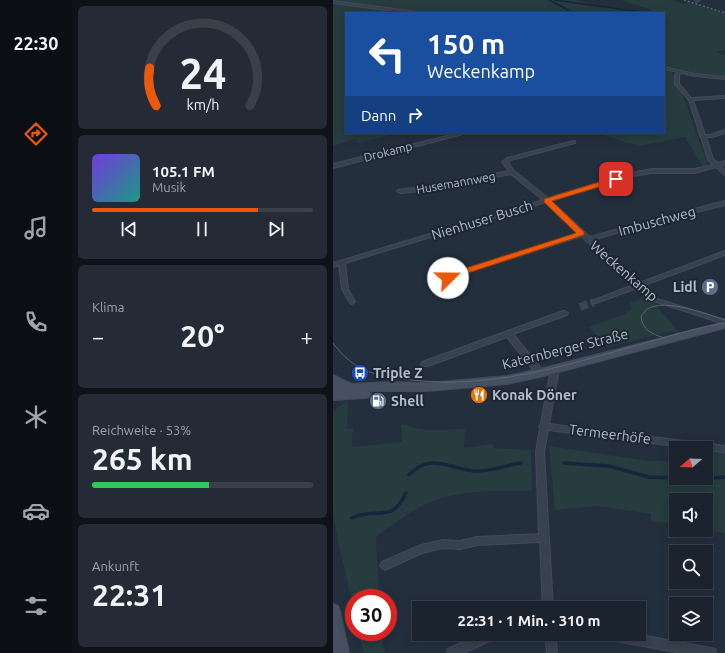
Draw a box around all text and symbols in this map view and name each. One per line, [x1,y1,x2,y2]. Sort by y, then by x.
icon: left [361,28,413,80]
text: 150 m [427,28,505,59]
text: 22:30 [13,33,59,53]
text: 24 [179,50,226,97]
text: Weckenkamp [427,61,535,81]
text: km/h [186,96,219,112]
icon: right [404,104,426,126]
text: Dann [361,107,396,124]
icon: directions [22,120,50,148]
street label: Drokamp [362,139,414,164]
pin [599,162,633,196]
text: 105.1 FM [152,163,215,180]
icon: arrive [605,168,627,190]
street label: Husemannweg [415,169,496,196]
text: Musik [152,180,186,194]
street label: Nienhuser Busch [430,197,534,243]
street label: Imbuschweg [617,203,697,239]
icon: music [22,214,50,242]
icon: previous [118,218,140,240]
icon: pause [191,218,213,240]
icon: next [265,218,287,240]
street label: Weckenkamp [587,237,661,305]
position arrow [427,257,469,299]
parking icon: Lidl [700,277,720,297]
place label: Lidl [673,279,697,295]
text: Klima [92,300,124,314]
icon: phone [22,308,50,336]
text: 20° [180,319,225,353]
text: − [92,324,104,349]
text: + [301,324,313,349]
street label: Katernberger Straße [500,326,630,372]
bus stop icon: Triple Z [350,363,370,383]
place label: Triple Z [373,365,423,381]
restaurant icon: Konak Döner [469,385,489,405]
place label: Konak Döner [492,387,577,403]
fuel station icon: Shell [368,391,388,411]
place label: Shell [391,393,424,409]
icon: climate [22,403,50,431]
street label: Termeerhöfe [568,421,652,447]
text: Reichweite · 53% [92,423,191,437]
north arrow [669,441,713,485]
map controls [669,441,713,641]
text: 265 km [92,442,193,476]
button: sound [669,493,713,537]
icon: car [22,497,50,525]
button: search [669,545,713,589]
text: Ankunft [92,559,139,573]
text: 22:31 [92,578,167,612]
speed limit sign: 30 [345,589,397,641]
icon: filters [22,592,50,620]
button: layers [669,597,713,641]
text: 22:31 · 1 Min. · 310 m [458,612,601,629]

